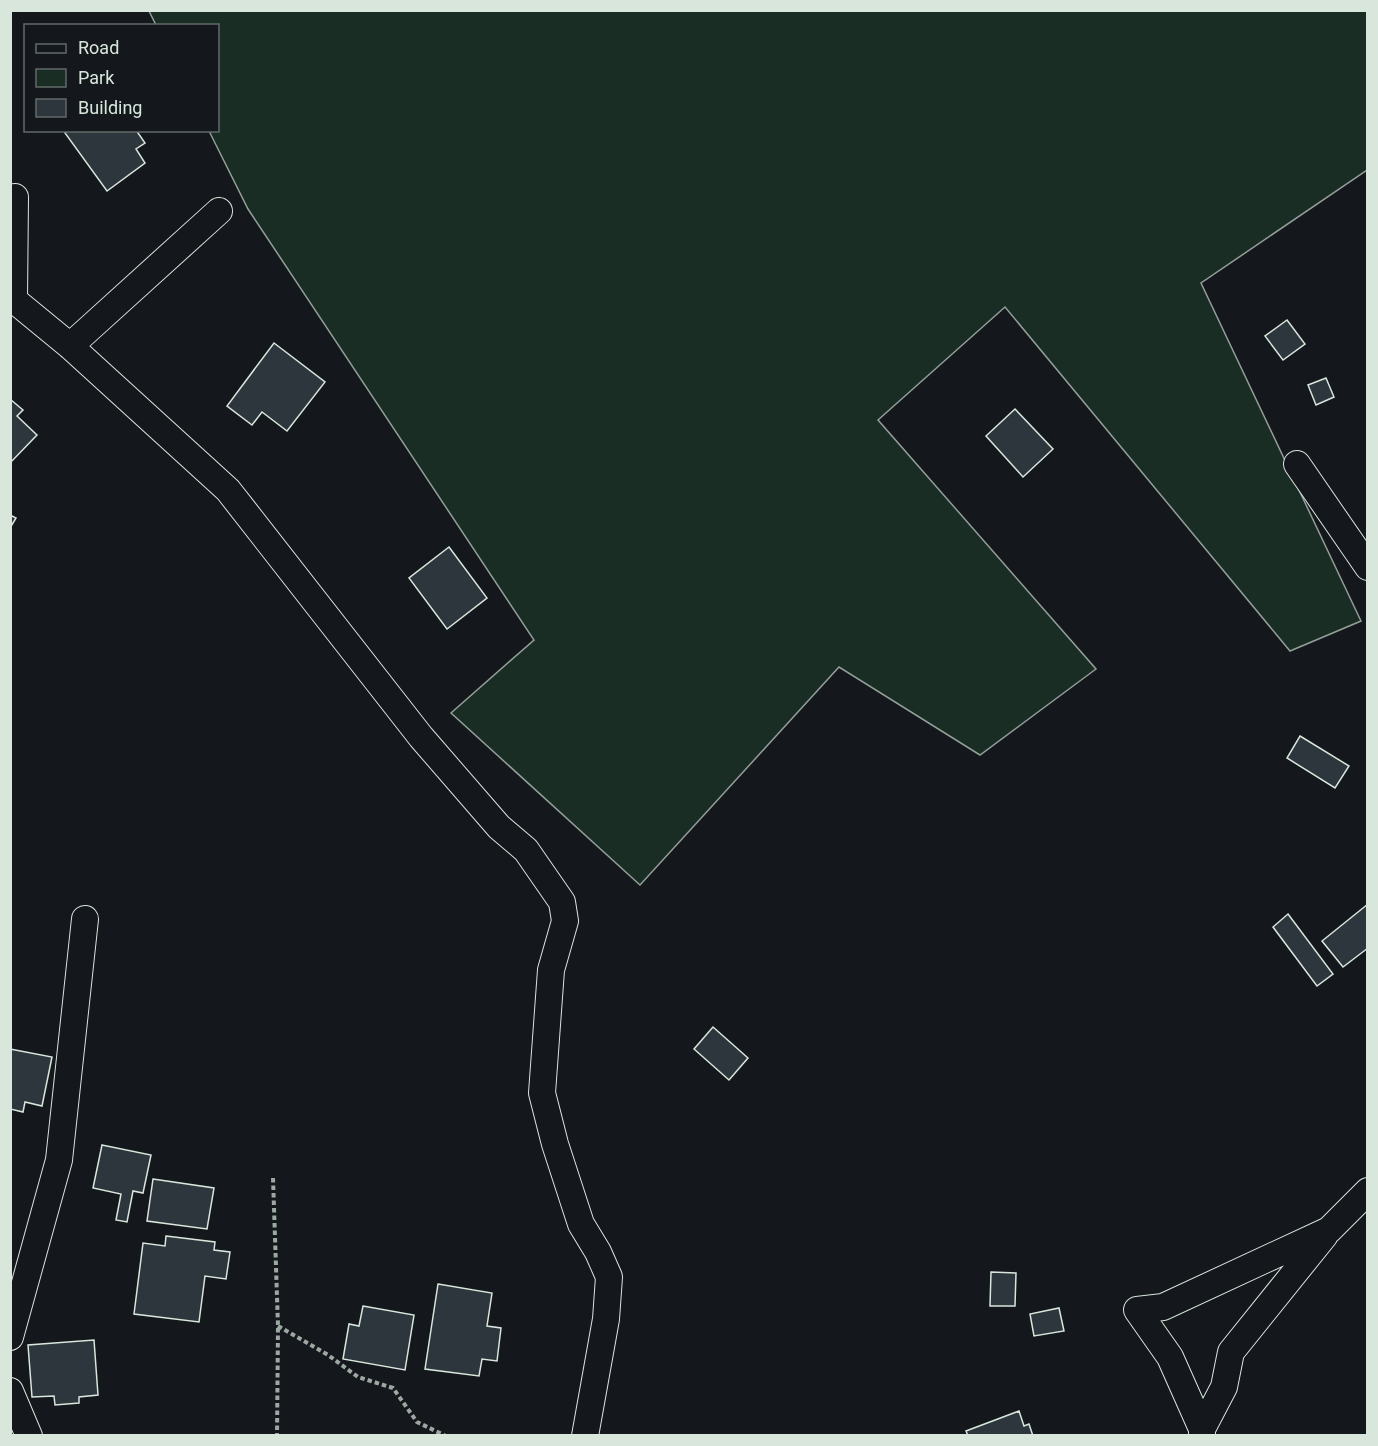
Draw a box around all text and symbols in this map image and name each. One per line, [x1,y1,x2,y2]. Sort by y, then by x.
legend [24,24,219,132]
text: Road [78,37,119,58]
text: Park [78,67,115,88]
text: Building [78,97,142,118]

